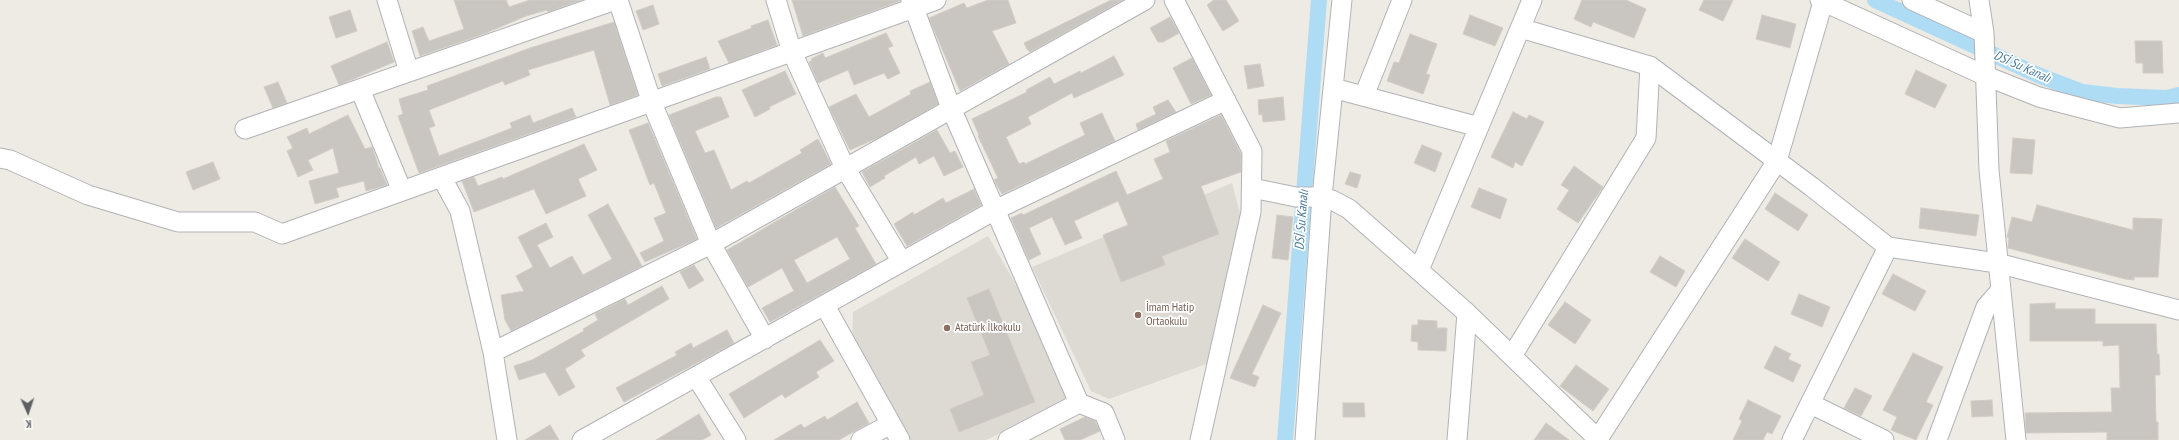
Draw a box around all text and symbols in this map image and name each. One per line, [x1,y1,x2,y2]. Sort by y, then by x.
water label: DSİ Su Kanalı [1991,48,2053,86]
water label: DSİ Su Kanalı [1292,189,1312,251]
place label: İmam Hatip Ortaokulu [1146,301,1194,329]
marker: İmam Hatip Ortaokulu [1133,310,1143,320]
place label: Atatürk İlkokulu [955,321,1021,335]
marker: Atatürk İlkokulu [942,323,952,333]
north arrow [8,392,48,432]
text: K [25,417,32,431]

